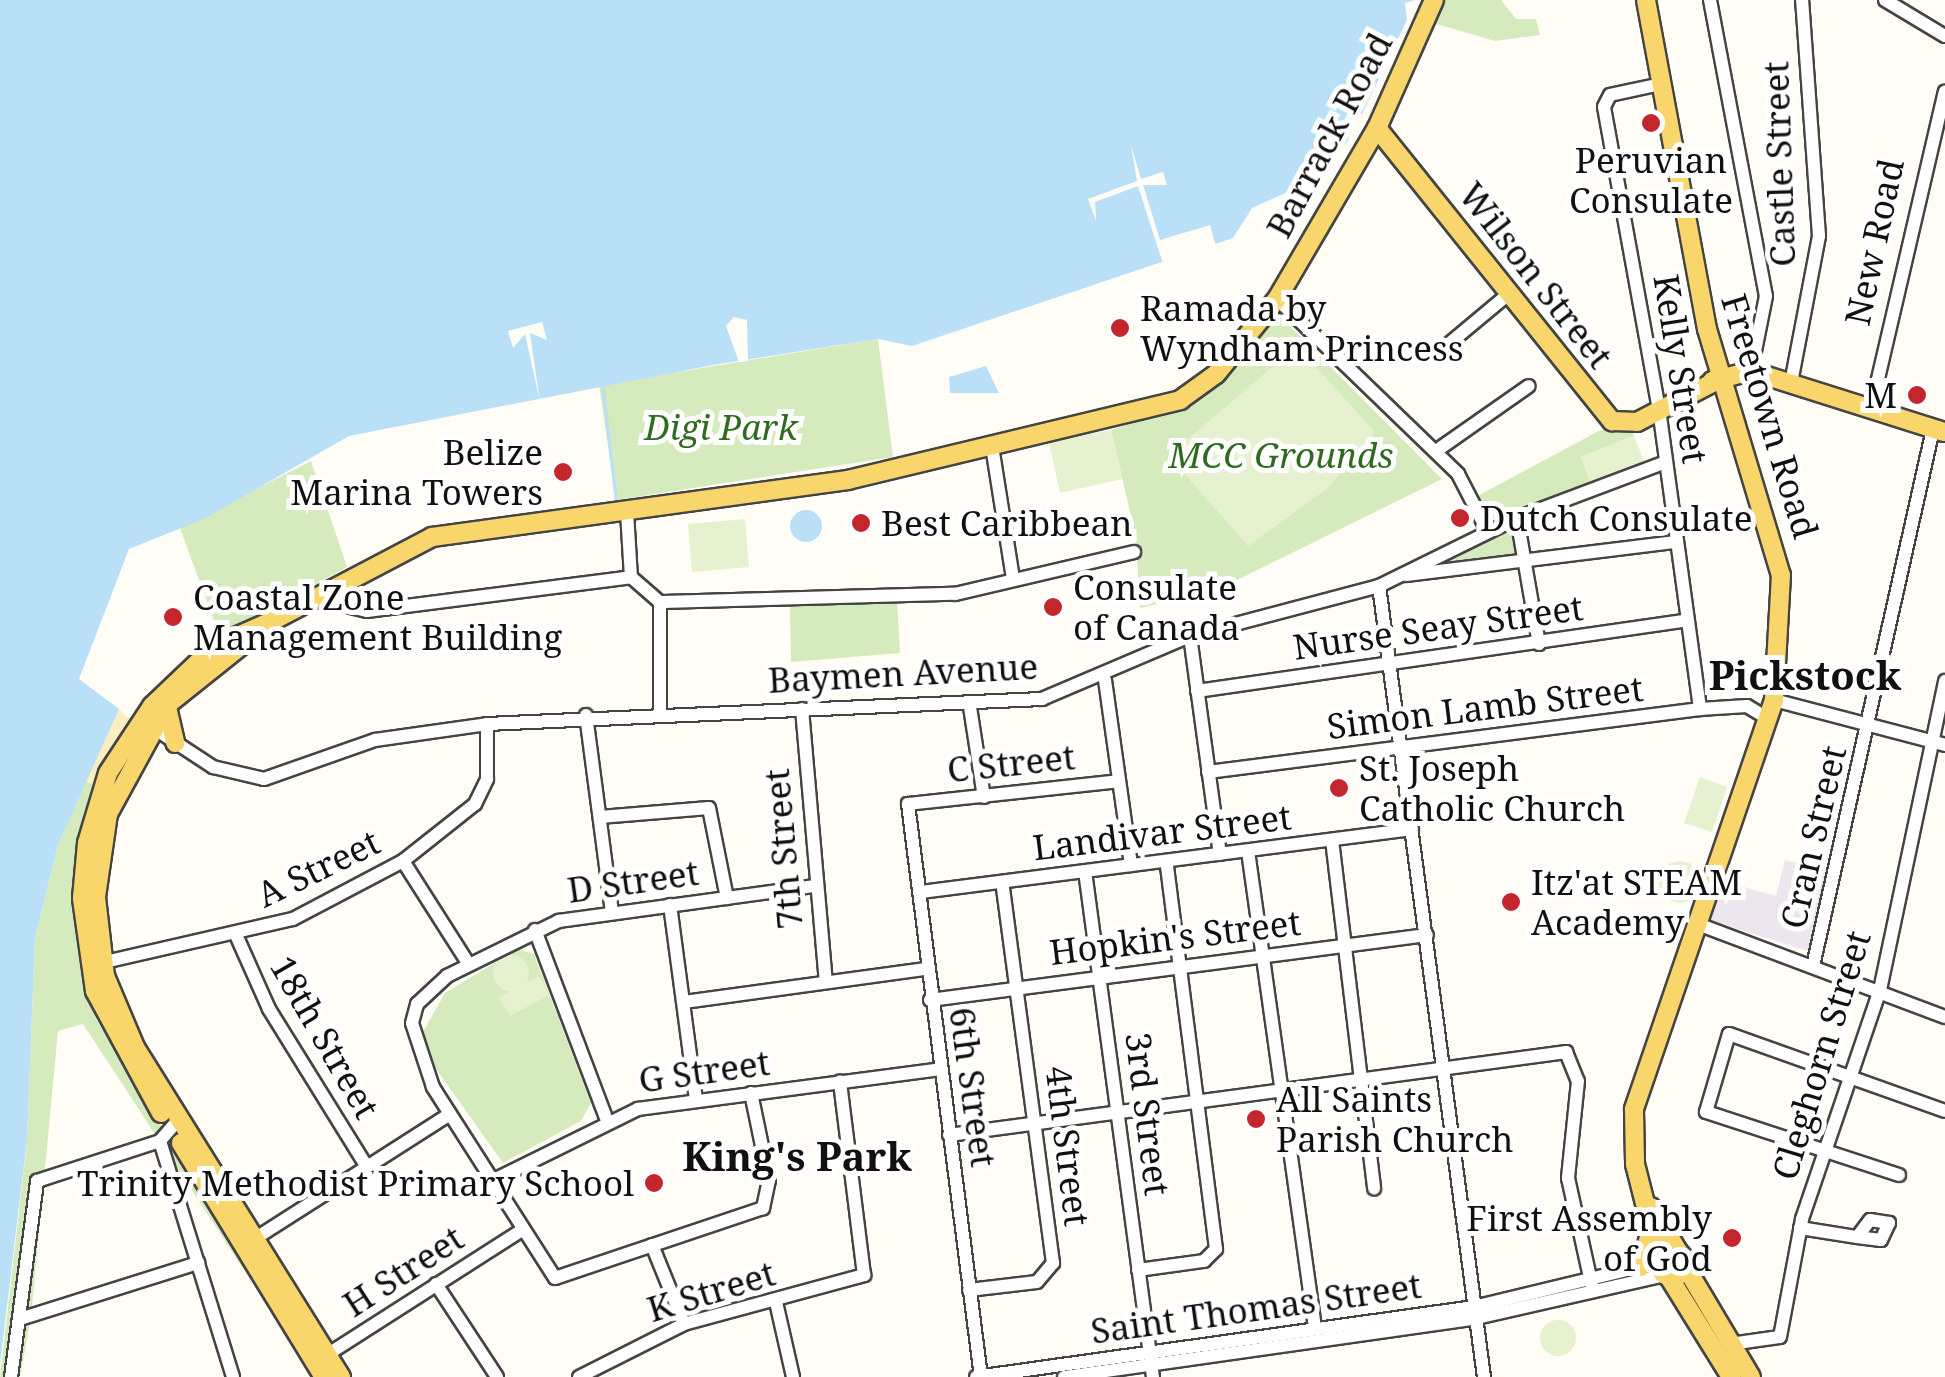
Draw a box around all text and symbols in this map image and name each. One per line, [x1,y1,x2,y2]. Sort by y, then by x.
street label: Barrack Road [1257,25,1401,245]
street label: Castle Street [1754,61,1804,267]
marker: Peruvian Consulate [1640,112,1662,134]
place label: Peruvian Consulate [1569,139,1733,221]
street label: New Road [1836,155,1912,329]
street label: Wilson Street [1451,174,1621,376]
street label: Kelly Street [1645,272,1717,466]
place label: Ramada by Wyndham Princess [1140,287,1464,369]
street label: Freetown Road [1713,289,1827,543]
marker: Ramada by Wyndham Princess [1109,317,1131,339]
place label: M [1864,374,1897,416]
marker: M [1906,384,1928,406]
park label: Digi Park [644,406,798,448]
place label: Belize Marina Towers [290,431,543,513]
park label: MCC Grounds [1168,434,1394,476]
marker: Belize Marina Towers [552,461,574,483]
place label: Dutch Consulate [1480,497,1752,539]
place label: Best Caribbean [881,502,1133,544]
marker: Dutch Consulate [1449,507,1471,529]
marker: Best Caribbean [850,512,872,534]
place label: Consulate of Canada [1073,566,1240,648]
place label: Coastal Zone Management Building [193,576,562,658]
street label: Nurse Seay Street [1290,586,1586,668]
marker: Consulate of Canada [1042,596,1064,618]
marker: Coastal Zone Management Building [162,606,184,628]
street label: Baymen Avenue [767,645,1039,701]
district label: Pickstock [1709,651,1901,699]
street label: Simon Lamb Street [1325,667,1645,747]
street label: C Street [945,735,1077,791]
street label: Cran Street [1772,742,1854,932]
place label: St. Joseph Catholic Church [1359,747,1625,829]
street label: 7th Street [755,767,811,931]
marker: St. Joseph Catholic Church [1328,777,1350,799]
street label: Landivar Street [1030,795,1294,869]
street label: A Street [250,820,386,916]
street label: D Street [565,851,701,911]
place label: Itz'at STEAM Academy [1531,861,1742,943]
marker: Itz'at STEAM Academy [1500,891,1522,913]
street label: Hopkin's Street [1047,901,1303,973]
street label: Cleghorn Street [1763,925,1879,1185]
street label: 18th Street [262,948,388,1126]
street label: 6th Street [941,1004,1005,1170]
street label: 3rd Street [1117,1030,1179,1198]
street label: G Street [636,1041,772,1101]
street label: 4th Street [1037,1064,1099,1228]
place label: All Saints Parish Church [1276,1078,1514,1160]
marker: All Saints Parish Church [1245,1108,1267,1130]
district label: King's Park [682,1132,912,1180]
place label: Trinity Methodist Primary School [77,1162,634,1204]
marker: Trinity Methodist Primary School [643,1172,665,1194]
place label: First Assembly of God [1466,1197,1712,1279]
street label: H Street [335,1217,471,1325]
marker: First Assembly of God [1721,1227,1743,1249]
street label: K Street [642,1252,780,1330]
street label: Saint Thomas Street [1088,1264,1424,1352]

